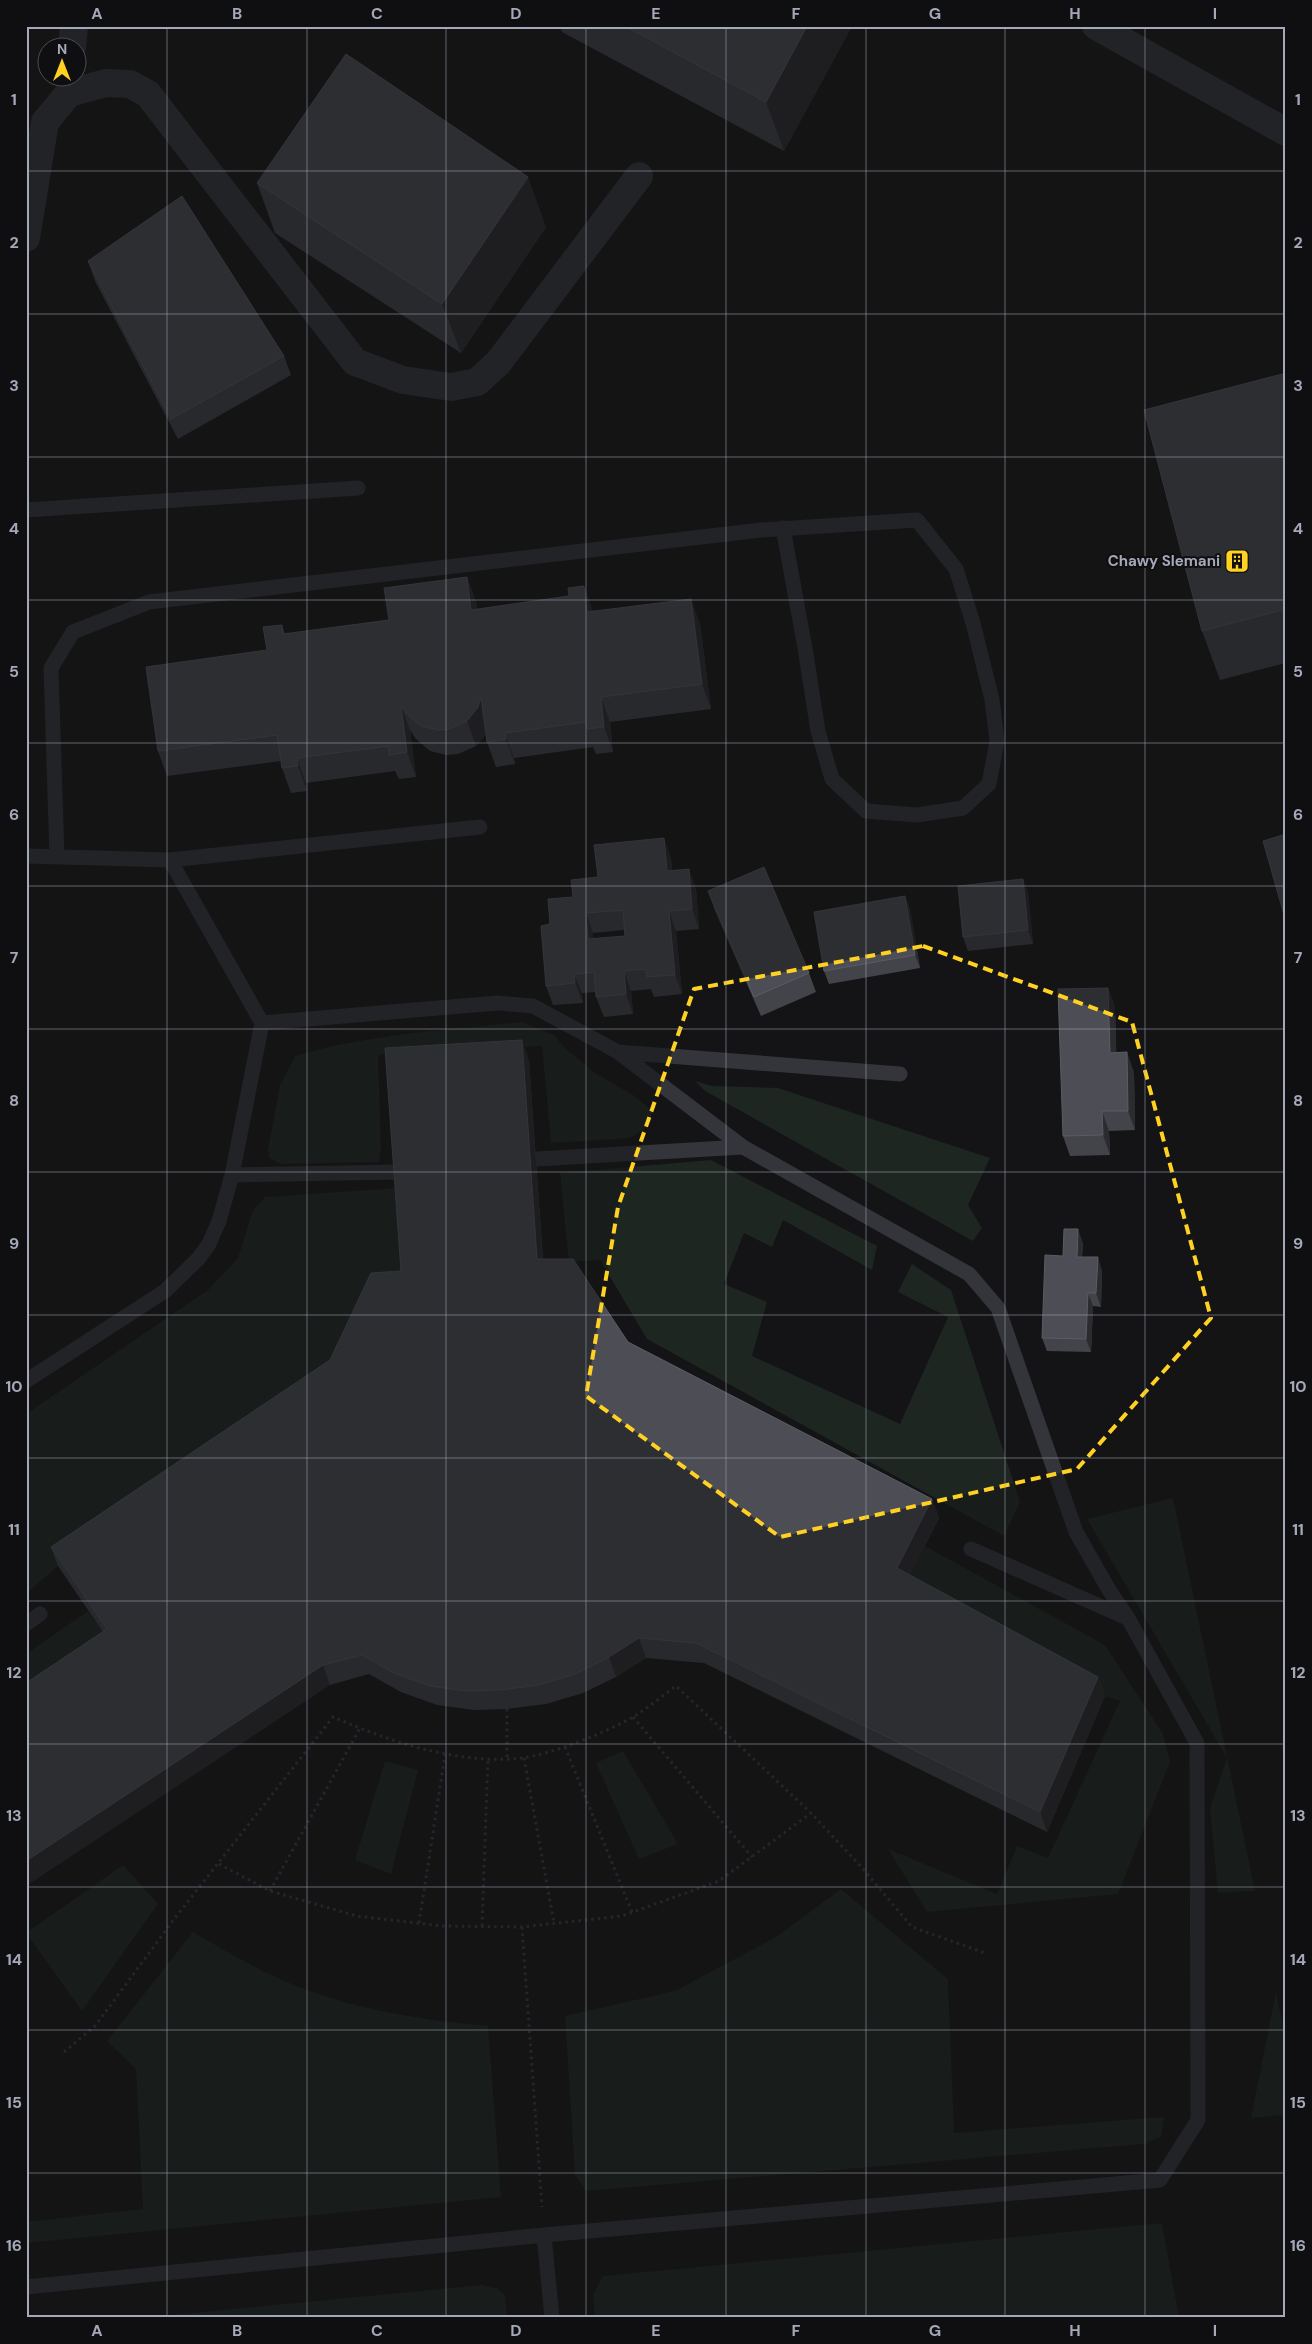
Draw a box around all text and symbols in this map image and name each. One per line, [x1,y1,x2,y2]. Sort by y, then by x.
text: A [91,3,103,24]
text: B [232,3,242,24]
text: C [371,3,383,24]
text: D [510,3,522,24]
text: E [651,3,661,24]
text: F [792,3,801,24]
text: G [929,3,941,24]
text: H [1069,3,1081,24]
text: I [1213,3,1217,24]
north arrow [38,38,88,88]
text: N [57,40,67,58]
text: 1 [11,89,17,110]
text: 1 [1295,89,1301,110]
text: 2 [9,232,19,253]
text: 2 [1293,232,1303,253]
text: 3 [9,375,19,396]
text: 3 [1293,375,1303,396]
text: 4 [9,518,19,539]
text: 4 [1293,518,1303,539]
building icon: Chawy Slemani [1224,548,1250,574]
place label: Chawy Slemani [1108,551,1220,571]
text: 5 [9,661,19,682]
text: 5 [1293,661,1303,682]
text: 6 [9,804,19,825]
text: 6 [1293,804,1303,825]
text: 7 [10,947,19,968]
text: 7 [1294,947,1303,968]
text: 8 [9,1090,19,1111]
text: 8 [1293,1090,1303,1111]
text: 9 [9,1233,19,1254]
text: 9 [1293,1233,1303,1254]
text: 10 [5,1376,23,1397]
text: 10 [1289,1376,1307,1397]
text: 11 [8,1519,20,1540]
text: 11 [1292,1519,1304,1540]
text: 12 [6,1662,22,1683]
text: 12 [1290,1662,1306,1683]
text: 13 [6,1805,22,1826]
text: 13 [1290,1805,1306,1826]
text: 14 [6,1949,22,1970]
text: 14 [1290,1949,1306,1970]
text: 15 [6,2092,22,2113]
text: 15 [1290,2092,1306,2113]
text: 16 [6,2235,22,2256]
text: 16 [1290,2235,1306,2256]
text: A [91,2320,103,2341]
text: B [232,2320,242,2341]
text: C [371,2320,383,2341]
text: D [510,2320,522,2341]
text: E [651,2320,661,2341]
text: F [792,2320,801,2341]
text: G [929,2320,941,2341]
text: H [1069,2320,1081,2341]
text: I [1213,2320,1217,2341]

